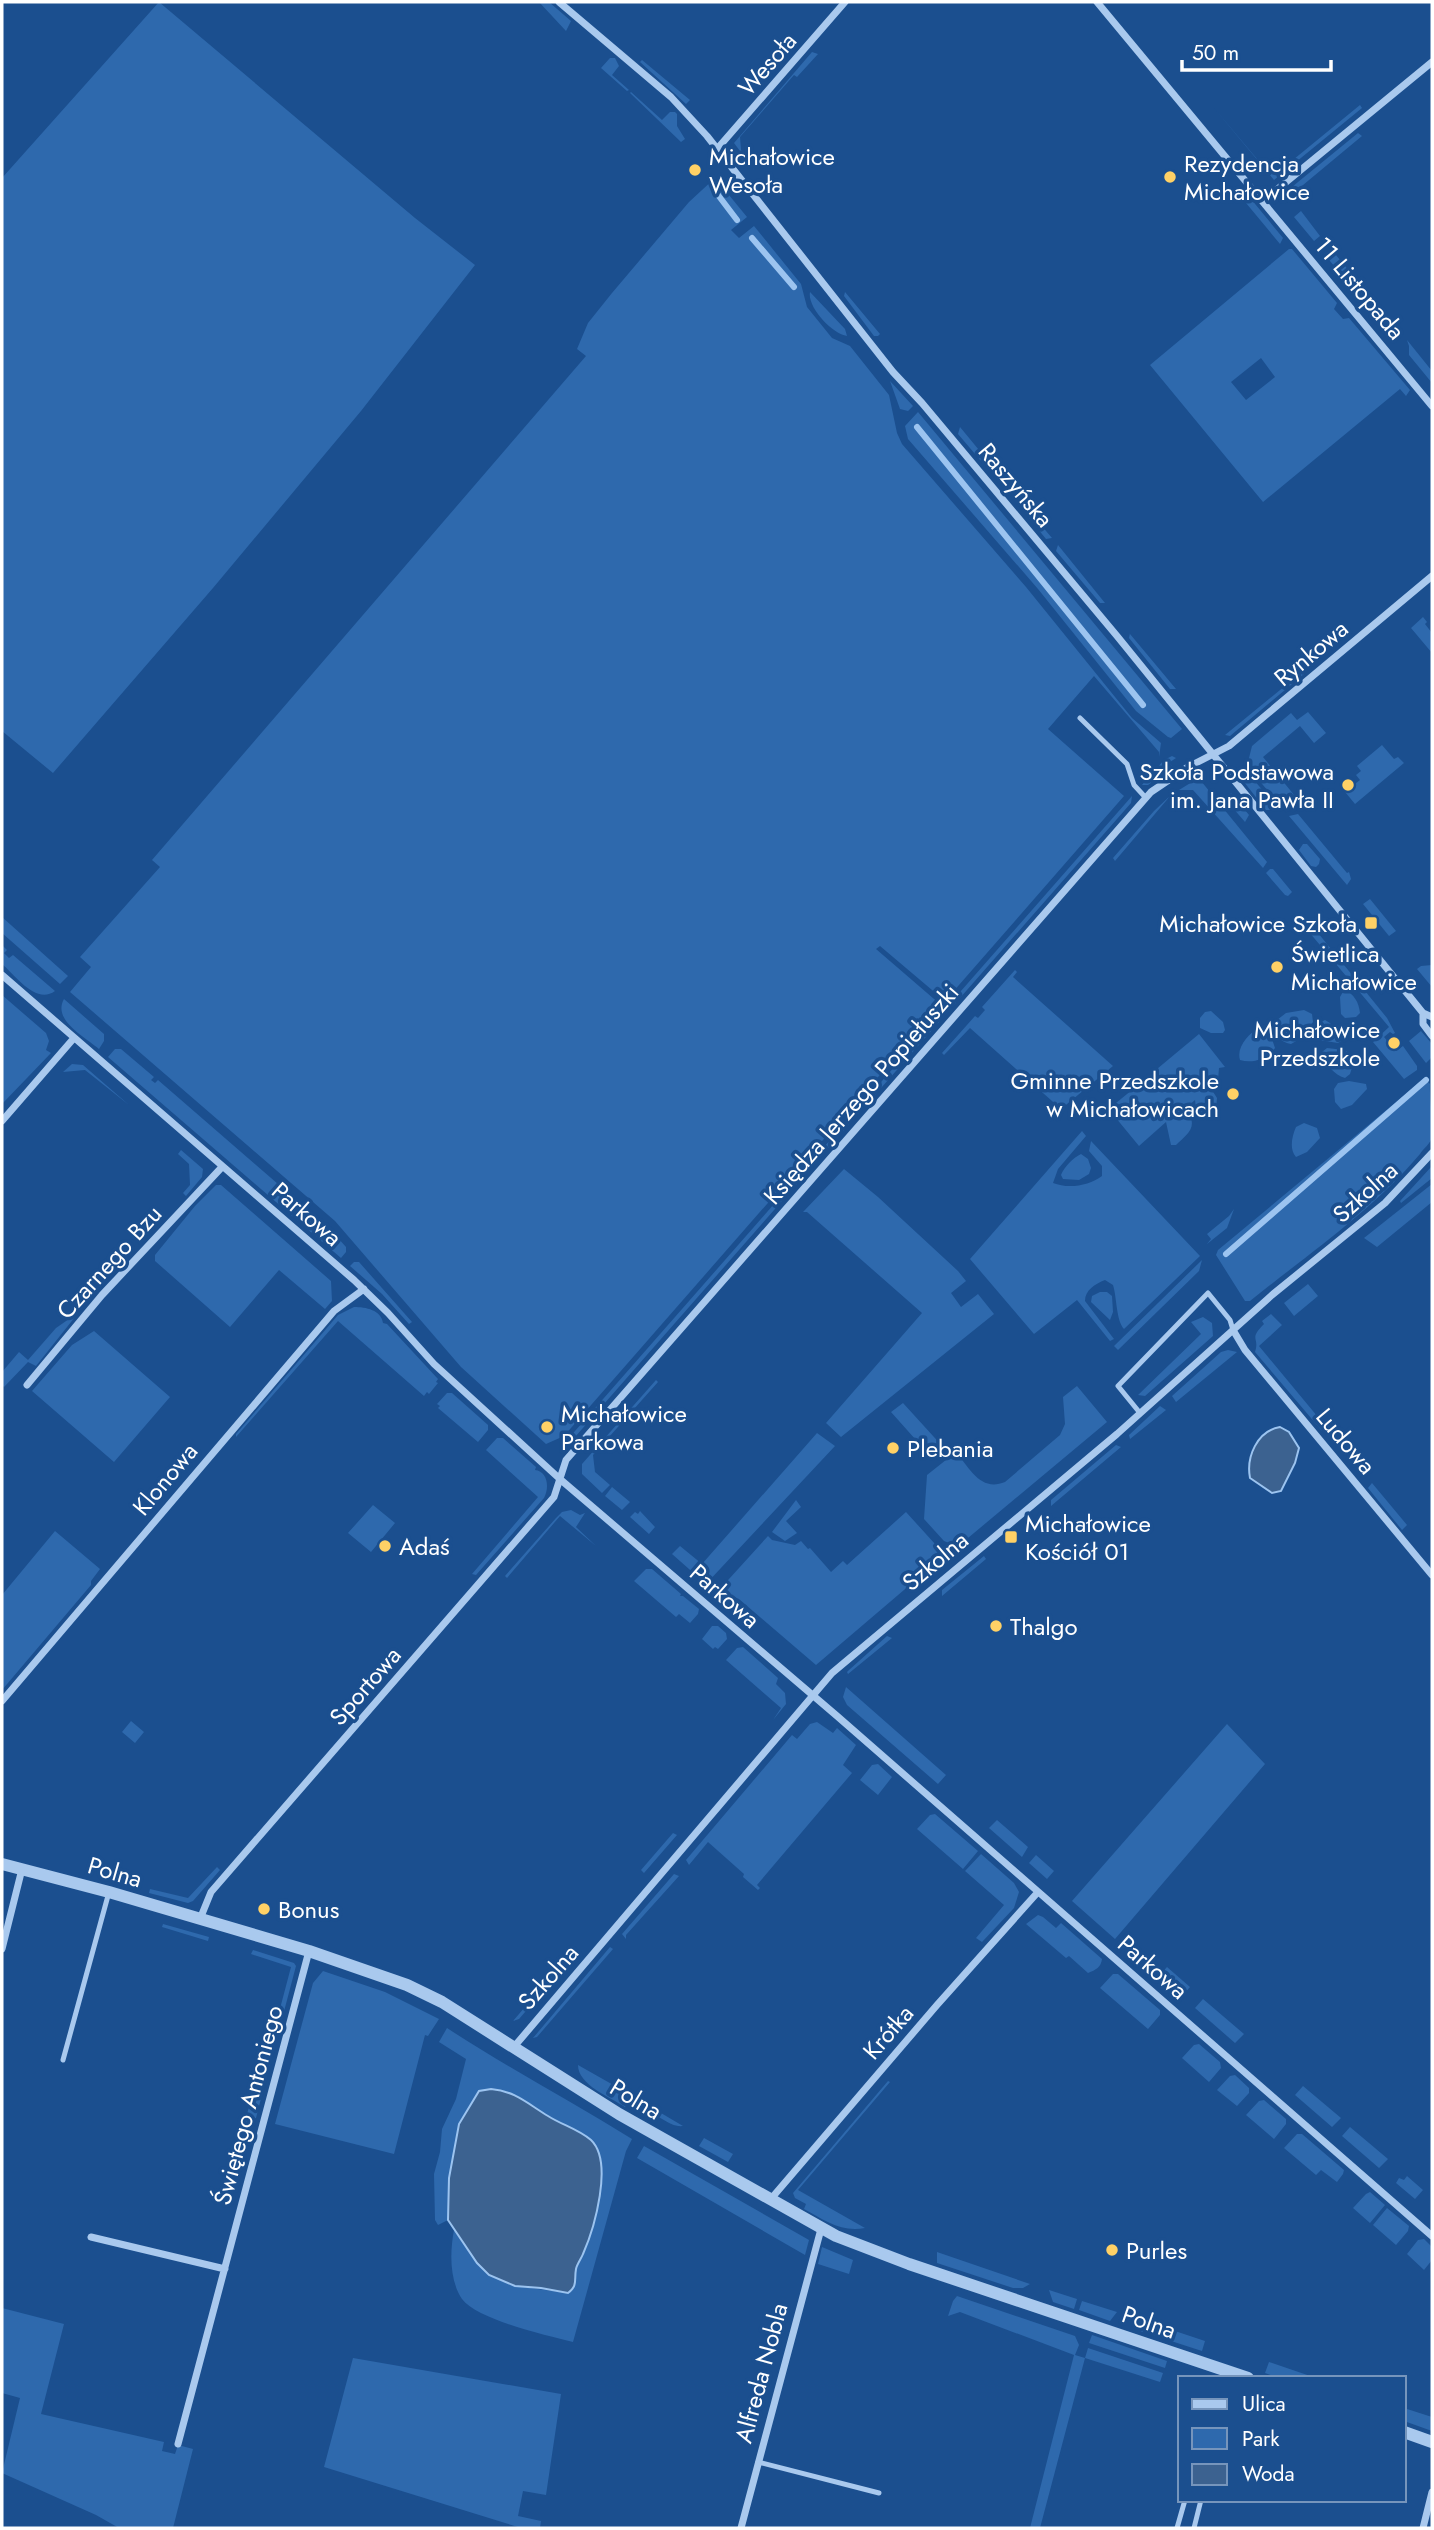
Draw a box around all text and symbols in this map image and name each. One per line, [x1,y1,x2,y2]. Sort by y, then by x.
street label: Wesoła [730,25,804,103]
scale bar [1182,28,1331,72]
text: 50 m [1192,38,1239,68]
place label: Michałowice Wesoła [709,139,835,202]
place label: Rezydencja Michałowice [1184,146,1310,209]
marker: Michałowice Wesoła [687,162,703,178]
marker: Rezydencja Michałowice [1162,169,1178,185]
street label: 11 Listopada [1306,229,1414,347]
street label: Raszyńska [970,435,1062,535]
street label: Rynkowa [1266,611,1356,695]
place label: Szkoła Podstawowa im. Jana Pawła II [1140,754,1334,817]
marker: Szkoła Podstawowa im. Jana Pawła II [1340,777,1356,793]
place label: Michałowice Szkoła [1159,906,1357,941]
marker: Michałowice Szkoła [1363,915,1379,931]
place label: Świetlica Michałowice [1291,936,1417,999]
marker: Świetlica Michałowice [1269,959,1285,975]
street label: Księdza Jerzego Popiełuszki [755,976,967,1212]
place label: Michałowice Przedszkole [1254,1012,1380,1075]
marker: Michałowice Przedszkole [1386,1035,1402,1051]
place label: Gminne Przedszkole w Michałowicach [1010,1063,1219,1126]
marker: Gminne Przedszkole w Michałowicach [1225,1086,1241,1102]
street label: Szkolna [1325,1153,1405,1231]
street label: Parkowa [264,1174,350,1254]
street label: Czarnego Bzu [48,1197,170,1327]
place label: Michałowice Parkowa [561,1396,687,1459]
street label: Ludowa [1308,1400,1384,1482]
marker: Michałowice Parkowa [539,1419,555,1435]
place label: Plebania [907,1431,994,1466]
street label: Klonowa [124,1435,206,1523]
marker: Plebania [885,1440,901,1456]
place label: Michałowice Kościół 01 [1025,1506,1151,1569]
street label: Szkolna [894,1523,976,1599]
place label: Adaś [399,1529,450,1564]
marker: Michałowice Kościół 01 [1003,1529,1019,1545]
marker: Adaś [377,1538,393,1554]
street label: Parkowa [682,1556,768,1636]
place label: Thalgo [1010,1609,1078,1644]
marker: Thalgo [988,1618,1004,1634]
street label: Sportowa [321,1639,409,1733]
street label: Polna [84,1848,146,1896]
place label: Bonus [278,1892,339,1927]
marker: Bonus [256,1901,272,1917]
street label: Parkowa [1110,1927,1196,2007]
street label: Szkolna [509,1936,587,2018]
street label: Krótka [854,1997,922,2067]
street label: Świętego Antoniego [205,2001,291,2209]
street label: Polna [603,2070,669,2128]
place label: Purles [1126,2233,1187,2268]
marker: Purles [1104,2242,1120,2258]
street label: Polna [1117,2296,1181,2348]
street label: Alfreda Nobla [726,2299,796,2447]
legend [1178,2376,1406,2502]
text: Ulica [1242,2389,1286,2419]
text: Park [1242,2424,1280,2454]
text: Woda [1242,2459,1295,2489]

